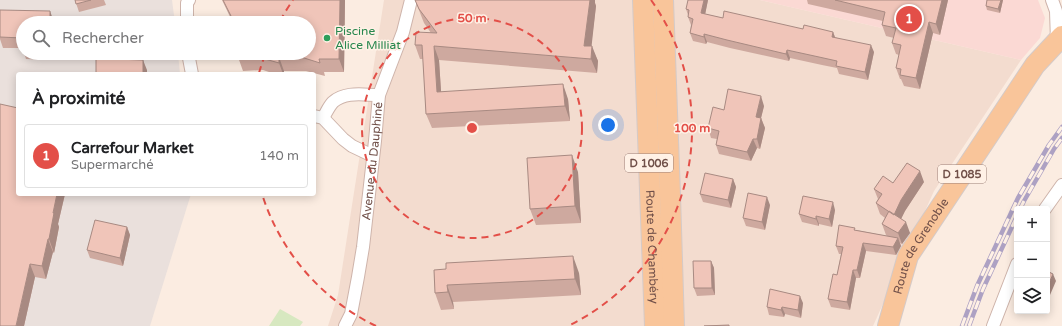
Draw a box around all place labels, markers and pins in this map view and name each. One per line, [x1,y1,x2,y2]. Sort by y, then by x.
pin: 1 [896,4,922,34]
place label: Piscine Alice Milliat [335,24,401,52]
marker: Piscine Alice Milliat [322,33,332,43]
centre of rings [465,121,479,135]

